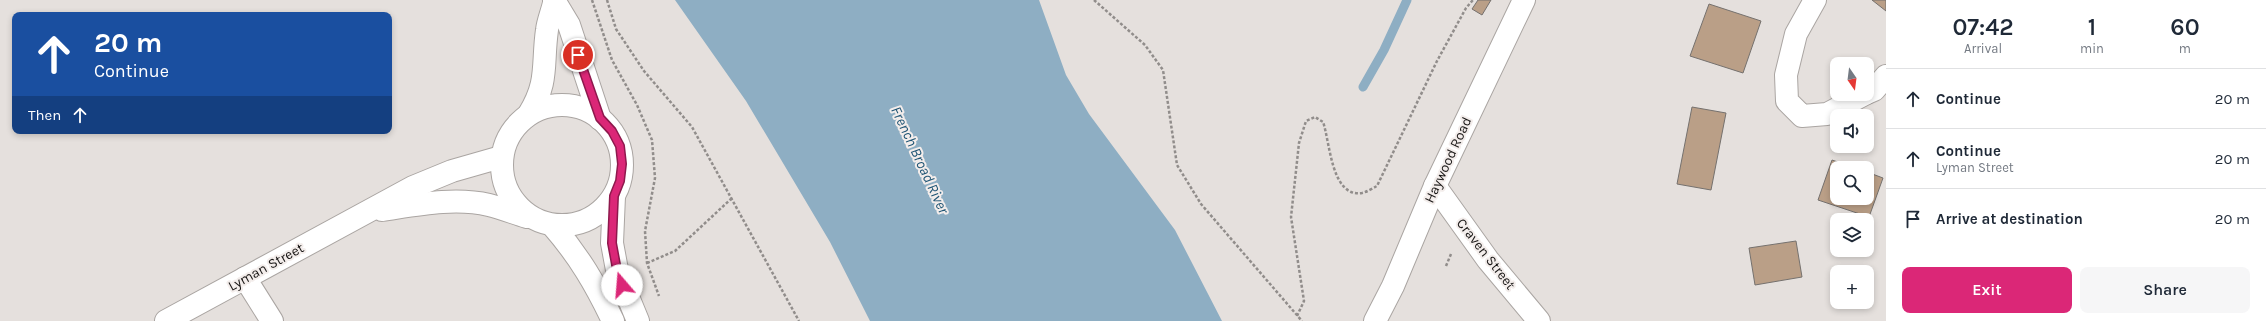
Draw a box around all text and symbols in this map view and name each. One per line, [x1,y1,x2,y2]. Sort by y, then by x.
text: 07:42 [1952,13,2014,41]
text: 1 [2088,13,2096,41]
text: 60 [2170,13,2200,41]
text: 20 m [94,26,162,59]
icon: ahead [28,28,80,80]
pin [561,38,595,72]
text: Arrival [1964,41,2002,56]
text: min [2080,41,2104,56]
text: m [2179,41,2191,56]
icon: arrive [567,44,589,66]
north arrow [1830,57,1874,101]
map controls [1830,57,1874,309]
text: Continue [94,60,169,82]
icon: ahead [1902,88,1924,110]
text: Continue [1936,90,2001,108]
text: 20 m [2215,90,2250,108]
water label: French Broad River [887,103,953,217]
icon: ahead [69,104,91,126]
text: Then [28,106,61,124]
button: sound [1830,109,1874,153]
street label: Haywood Road [1421,114,1475,206]
text: Continue [1936,142,2001,160]
icon: ahead [1902,148,1924,170]
text: 20 m [2215,150,2250,168]
text: Lyman Street [1936,160,2014,175]
button: search [1830,161,1874,205]
icon: arrive [1902,208,1924,230]
text: Arrive at destination [1936,210,2083,228]
text: 20 m [2215,210,2250,228]
button: layers [1830,213,1874,257]
street label: Craven Street [1453,215,1519,293]
street label: Lyman Street [225,239,307,295]
position arrow [601,264,643,306]
button: + [1830,265,1874,309]
button: Exit [1902,267,2072,313]
button: Share [2080,267,2250,313]

